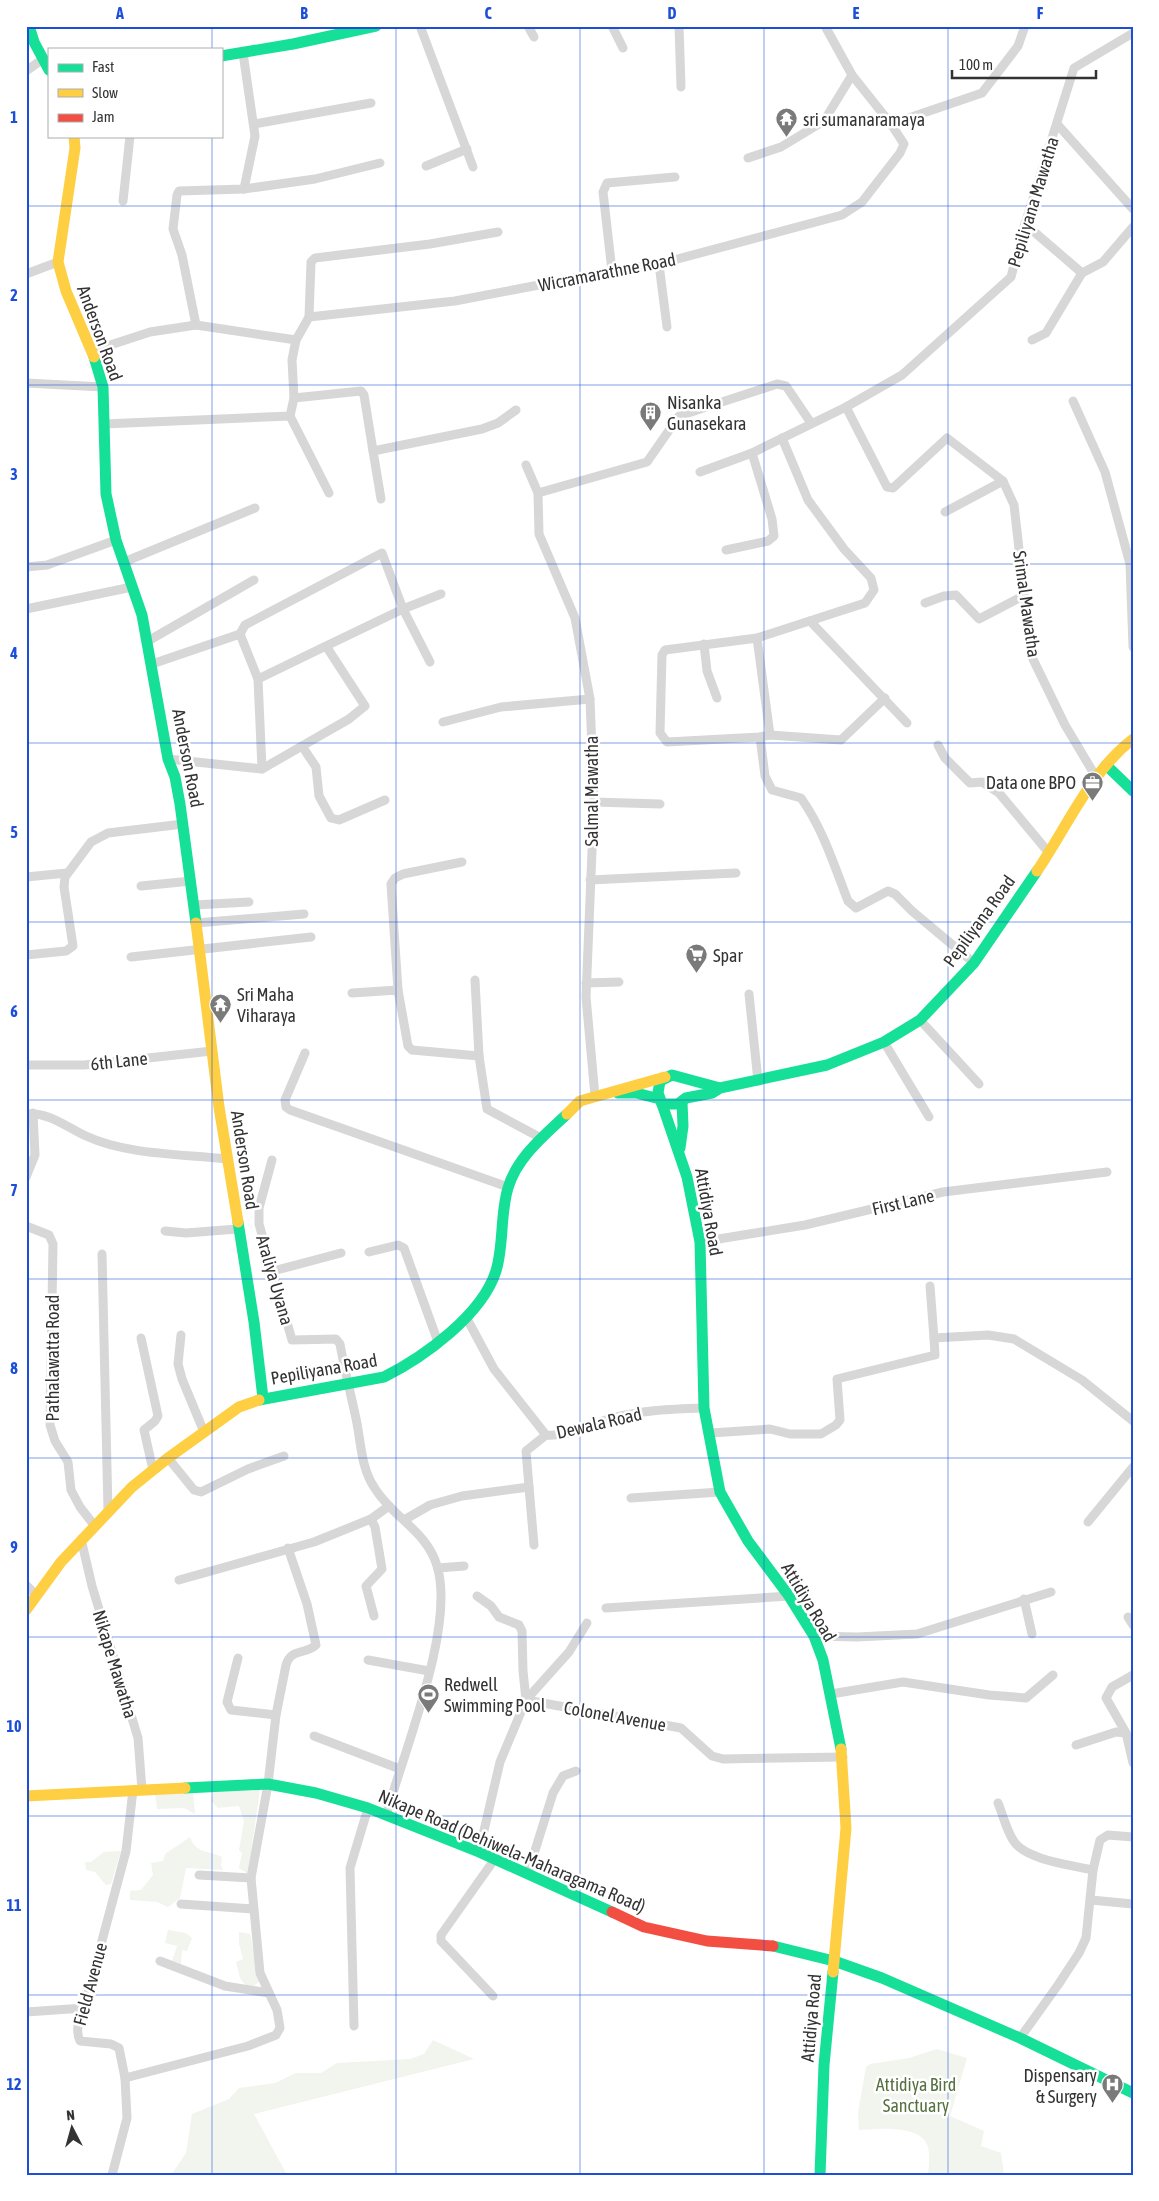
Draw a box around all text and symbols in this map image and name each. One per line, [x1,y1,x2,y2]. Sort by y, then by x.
text: A [115,4,124,22]
text: B [300,4,308,22]
text: C [484,4,492,22]
text: D [668,4,677,22]
text: E [853,4,860,22]
text: F [1037,4,1044,22]
legend [48,48,222,138]
scale bar [952,48,1095,80]
text: 100 m [959,56,993,73]
text: Fast [92,58,114,75]
text: Slow [92,84,118,101]
temple icon: sri sumanaramaya [775,107,799,138]
text: 1 [10,108,18,126]
text: Jam [92,108,115,125]
place label: sri sumanaramaya [803,109,925,130]
street label: Pepiliyana Mawatha [1003,134,1063,270]
street label: Wicramarathne Road [537,248,677,296]
street label: Anderson Road [73,282,127,384]
text: 2 [10,286,18,304]
place label: Nisanka Gunasekara [667,392,746,434]
building icon: Nisanka Gunasekara [639,400,663,431]
text: 3 [10,465,18,483]
street label: Srimal Mawatha [1009,549,1045,659]
text: 4 [9,644,18,662]
street label: Anderson Road [168,707,208,809]
street label: Salmal Mawatha [581,736,602,846]
office icon: Data one BPO [1080,770,1104,801]
place label: Data one BPO [986,772,1076,793]
text: 5 [10,823,18,841]
street label: Pepiliyana Road [939,871,1019,971]
supermarket icon: Spar [685,943,709,974]
place label: Spar [713,945,743,966]
place label: Sri Maha Viharaya [237,984,296,1026]
temple icon: Sri Maha Viharaya [209,992,233,1023]
text: 6 [10,1002,18,1020]
street label: 6th Lane [90,1048,148,1074]
street label: Anderson Road [227,1109,263,1211]
street label: Attidiya Road [691,1167,727,1257]
text: 7 [10,1181,18,1199]
street label: First Lane [870,1185,936,1219]
street label: Araliya Uyana [252,1233,298,1327]
street label: Pathalawatta Road [42,1295,63,1421]
street label: Pepiliyana Road [269,1349,379,1389]
text: 8 [10,1359,18,1377]
street label: Dewala Road [554,1403,644,1443]
text: 9 [10,1538,18,1556]
street label: Attidiya Road [777,1559,841,1645]
street label: Nikape Mawatha [89,1607,141,1721]
place label: Redwell Swimming Pool [444,1674,546,1716]
sports icon: Redwell Swimming Pool [416,1682,440,1713]
street label: Colonel Avenue [562,1697,668,1735]
text: 10 [6,1717,22,1735]
street label: Nikape Road (Dehiwela-Maharagama Road) [375,1785,649,1917]
text: 11 [6,1896,22,1914]
street label: Field Avenue [69,1940,111,2028]
street label: Attidiya Road [797,1973,825,2063]
place label: Dispensary & Surgery [1024,2065,1097,2107]
hospital icon: Dispensary & Surgery [1101,2073,1125,2104]
park label: Attidiya Bird Sanctuary [876,2074,956,2116]
text: 12 [6,2075,22,2093]
north arrow [48,2104,98,2154]
text: N [66,2107,76,2123]

